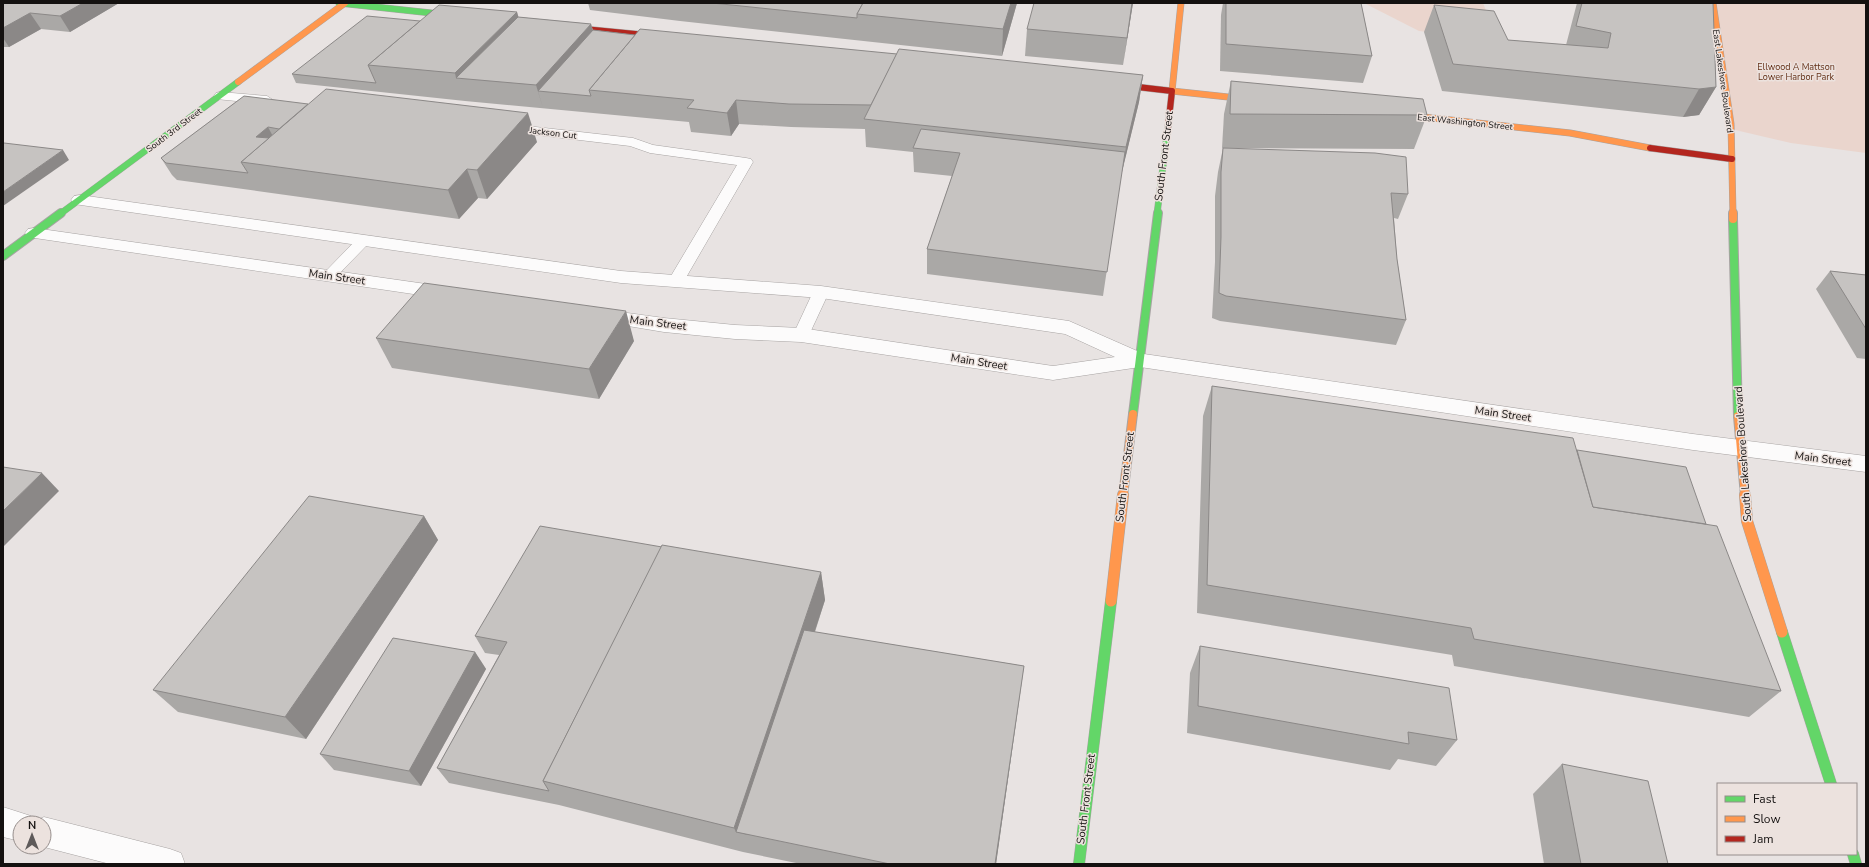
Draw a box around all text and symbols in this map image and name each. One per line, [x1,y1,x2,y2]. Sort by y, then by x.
street label: East Lakeshore Boulevard [1710,28,1736,134]
park label: Ellwood A Mattson Lower Harbor Park [1757,61,1835,83]
street label: South 3rd Street [144,105,205,155]
street label: South Front Street [1151,110,1177,202]
street label: East Washington Street [1417,111,1514,133]
street label: Jackson Cut [528,124,578,142]
street label: Main Street [308,266,366,288]
street label: Main Street [629,312,687,334]
street label: Main Street [950,350,1008,374]
street label: South Lakeshore Boulevard [1731,386,1755,522]
street label: Main Street [1474,403,1532,425]
street label: South Front Street [1112,431,1138,523]
street label: Main Street [1794,448,1852,470]
street label: South Front Street [1073,753,1099,845]
legend [1717,783,1857,855]
text: Fast [1753,791,1776,807]
text: Slow [1753,811,1781,827]
north arrow [12,815,52,855]
text: N [28,818,36,833]
text: Jam [1752,831,1774,847]

